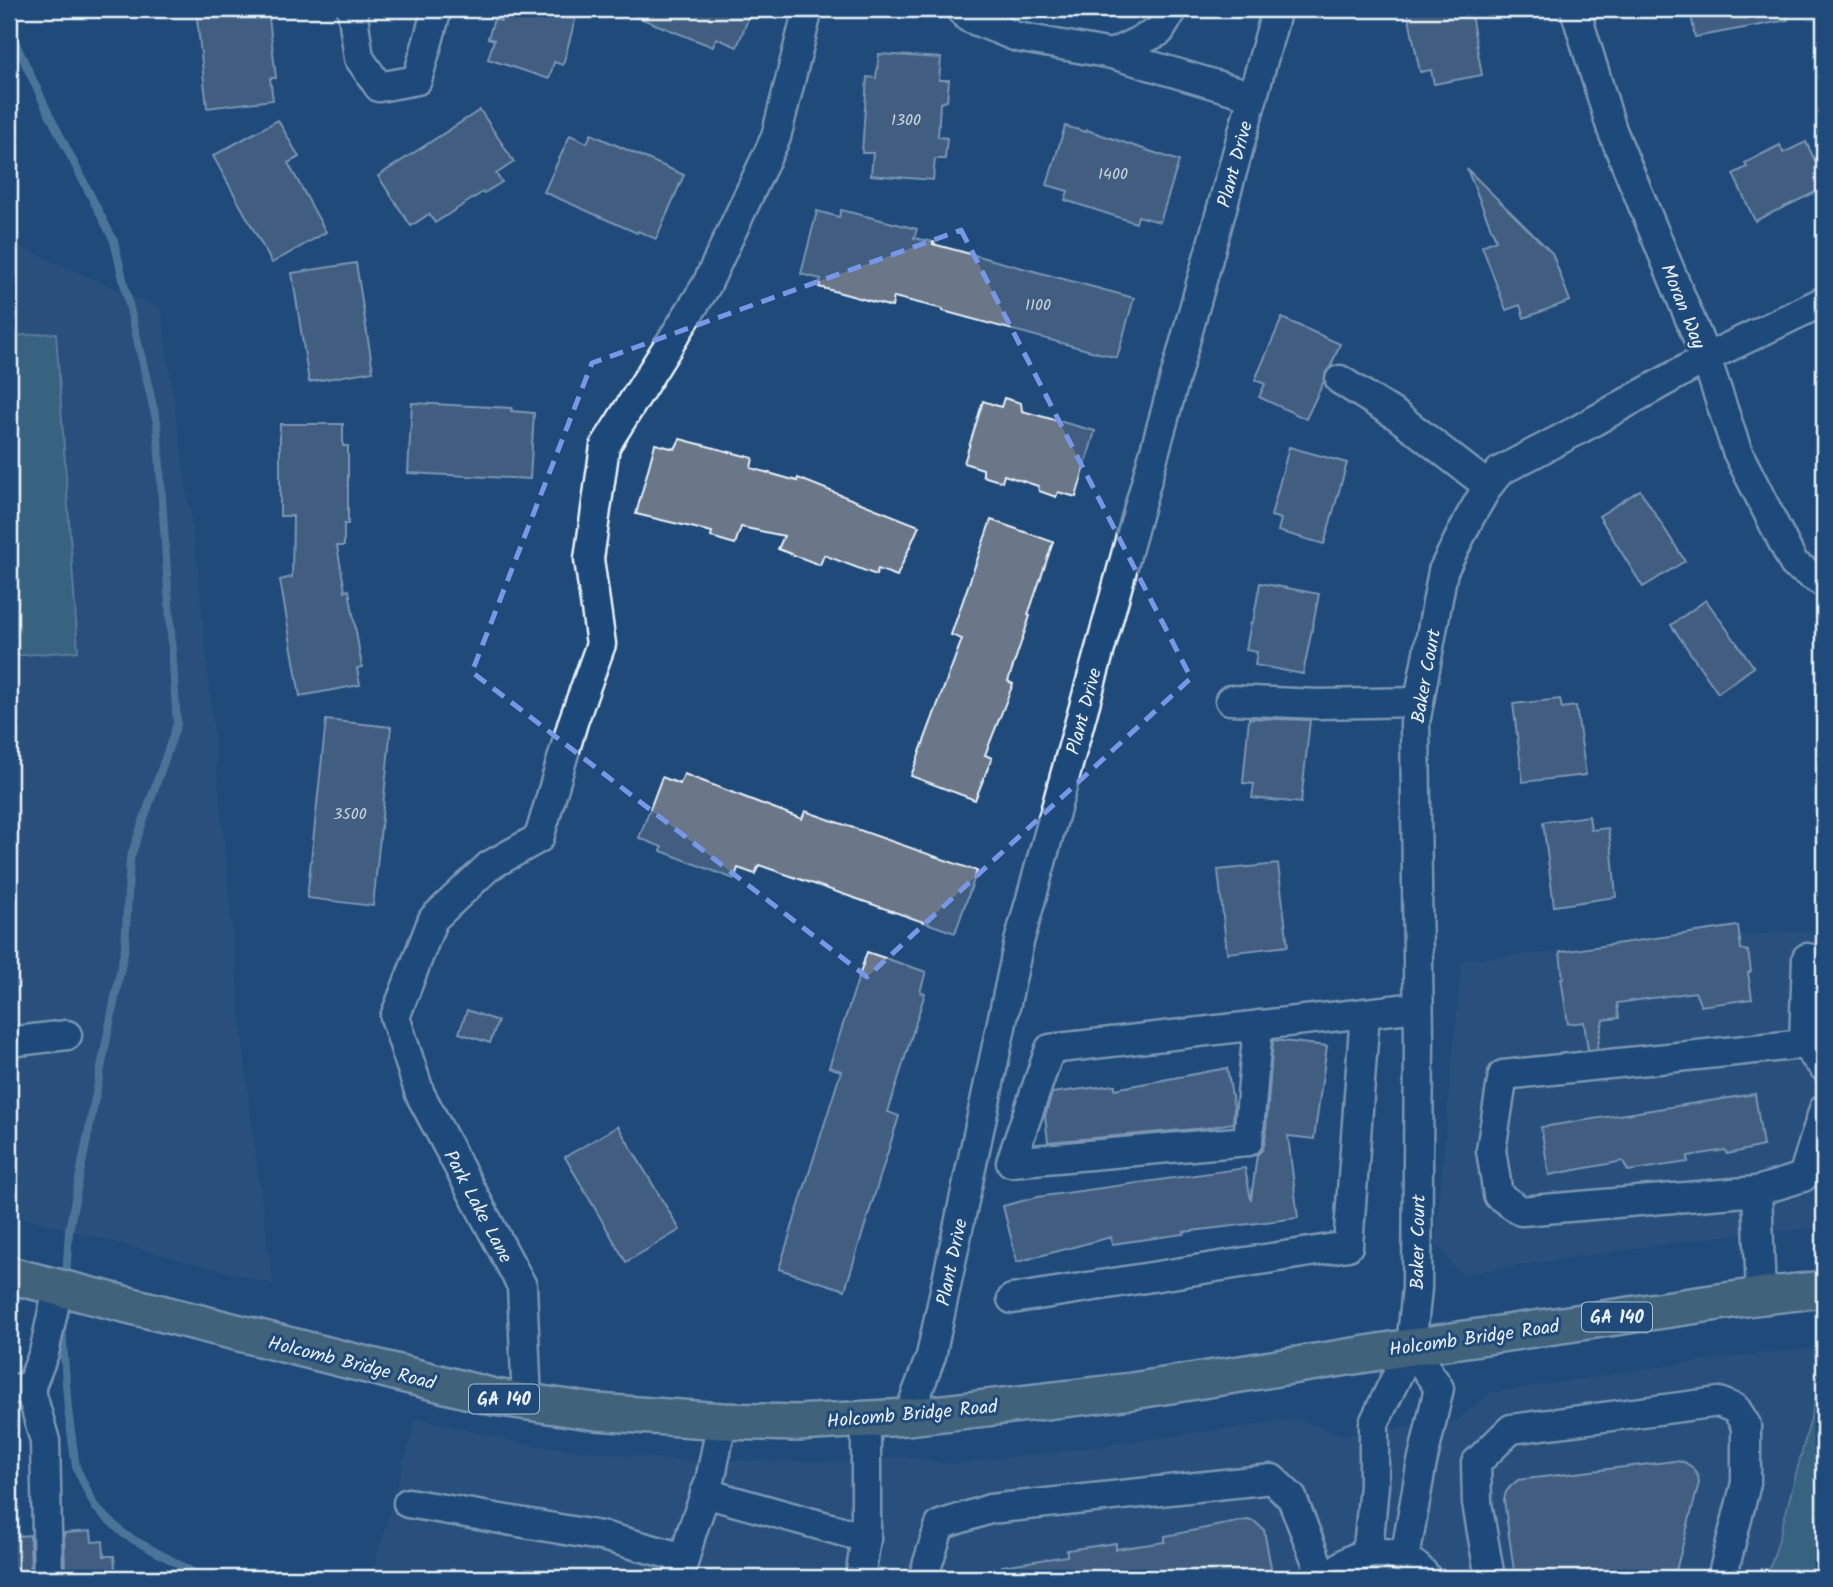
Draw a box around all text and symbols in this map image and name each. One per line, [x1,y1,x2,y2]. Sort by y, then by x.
house number: 1300 [891,108,921,133]
street label: Plant Drive [1210,117,1262,211]
house number: 1400 [1098,162,1128,187]
street label: Moran Way [1652,260,1713,355]
house number: 1100 [1025,293,1051,318]
street label: Baker Court [1404,626,1450,726]
street label: Plant Drive [1059,664,1111,758]
house number: 3500 [333,802,367,827]
street label: Park Lake Lane [435,1145,520,1269]
street label: Baker Court [1403,1194,1435,1290]
street label: Plant Drive [929,1216,977,1309]
road number: GA 140 [1582,1302,1652,1332]
street label: Holcomb Bridge Road [1387,1312,1562,1366]
street label: Holcomb Bridge Road [265,1329,439,1399]
road number: GA 140 [469,1384,539,1414]
street label: Holcomb Bridge Road [825,1393,999,1437]

